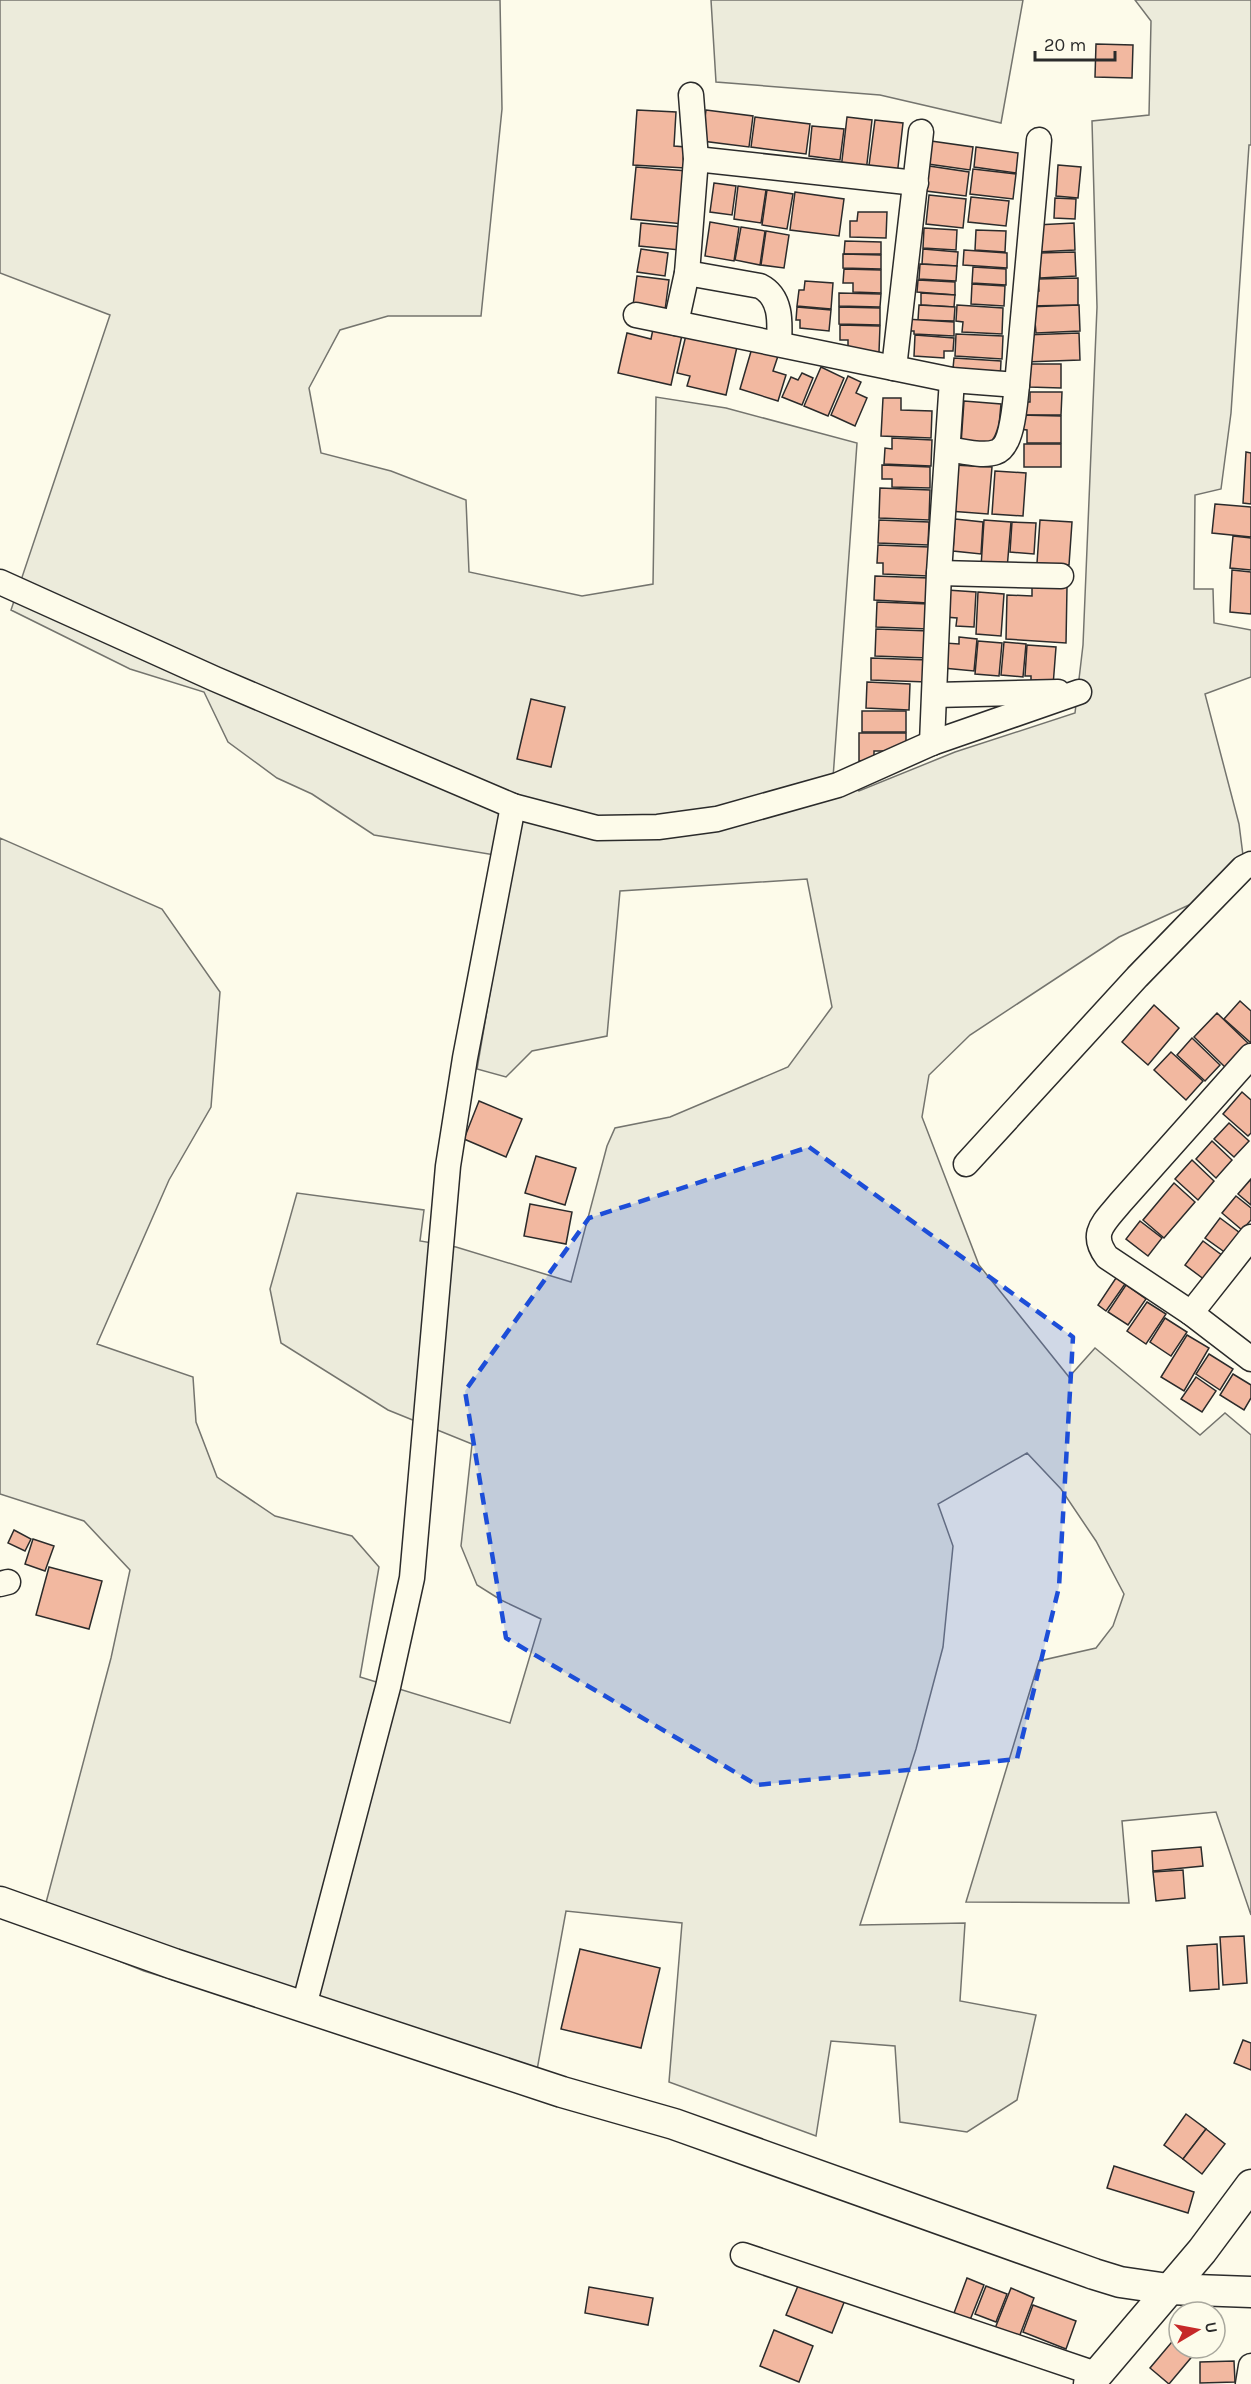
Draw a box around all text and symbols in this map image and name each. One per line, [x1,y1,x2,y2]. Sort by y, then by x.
scale bar [1035,24,1114,62]
text: 20 m [1044,34,1086,56]
north arrow [1167,2300,1227,2360]
text: U [1201,2320,1222,2335]

